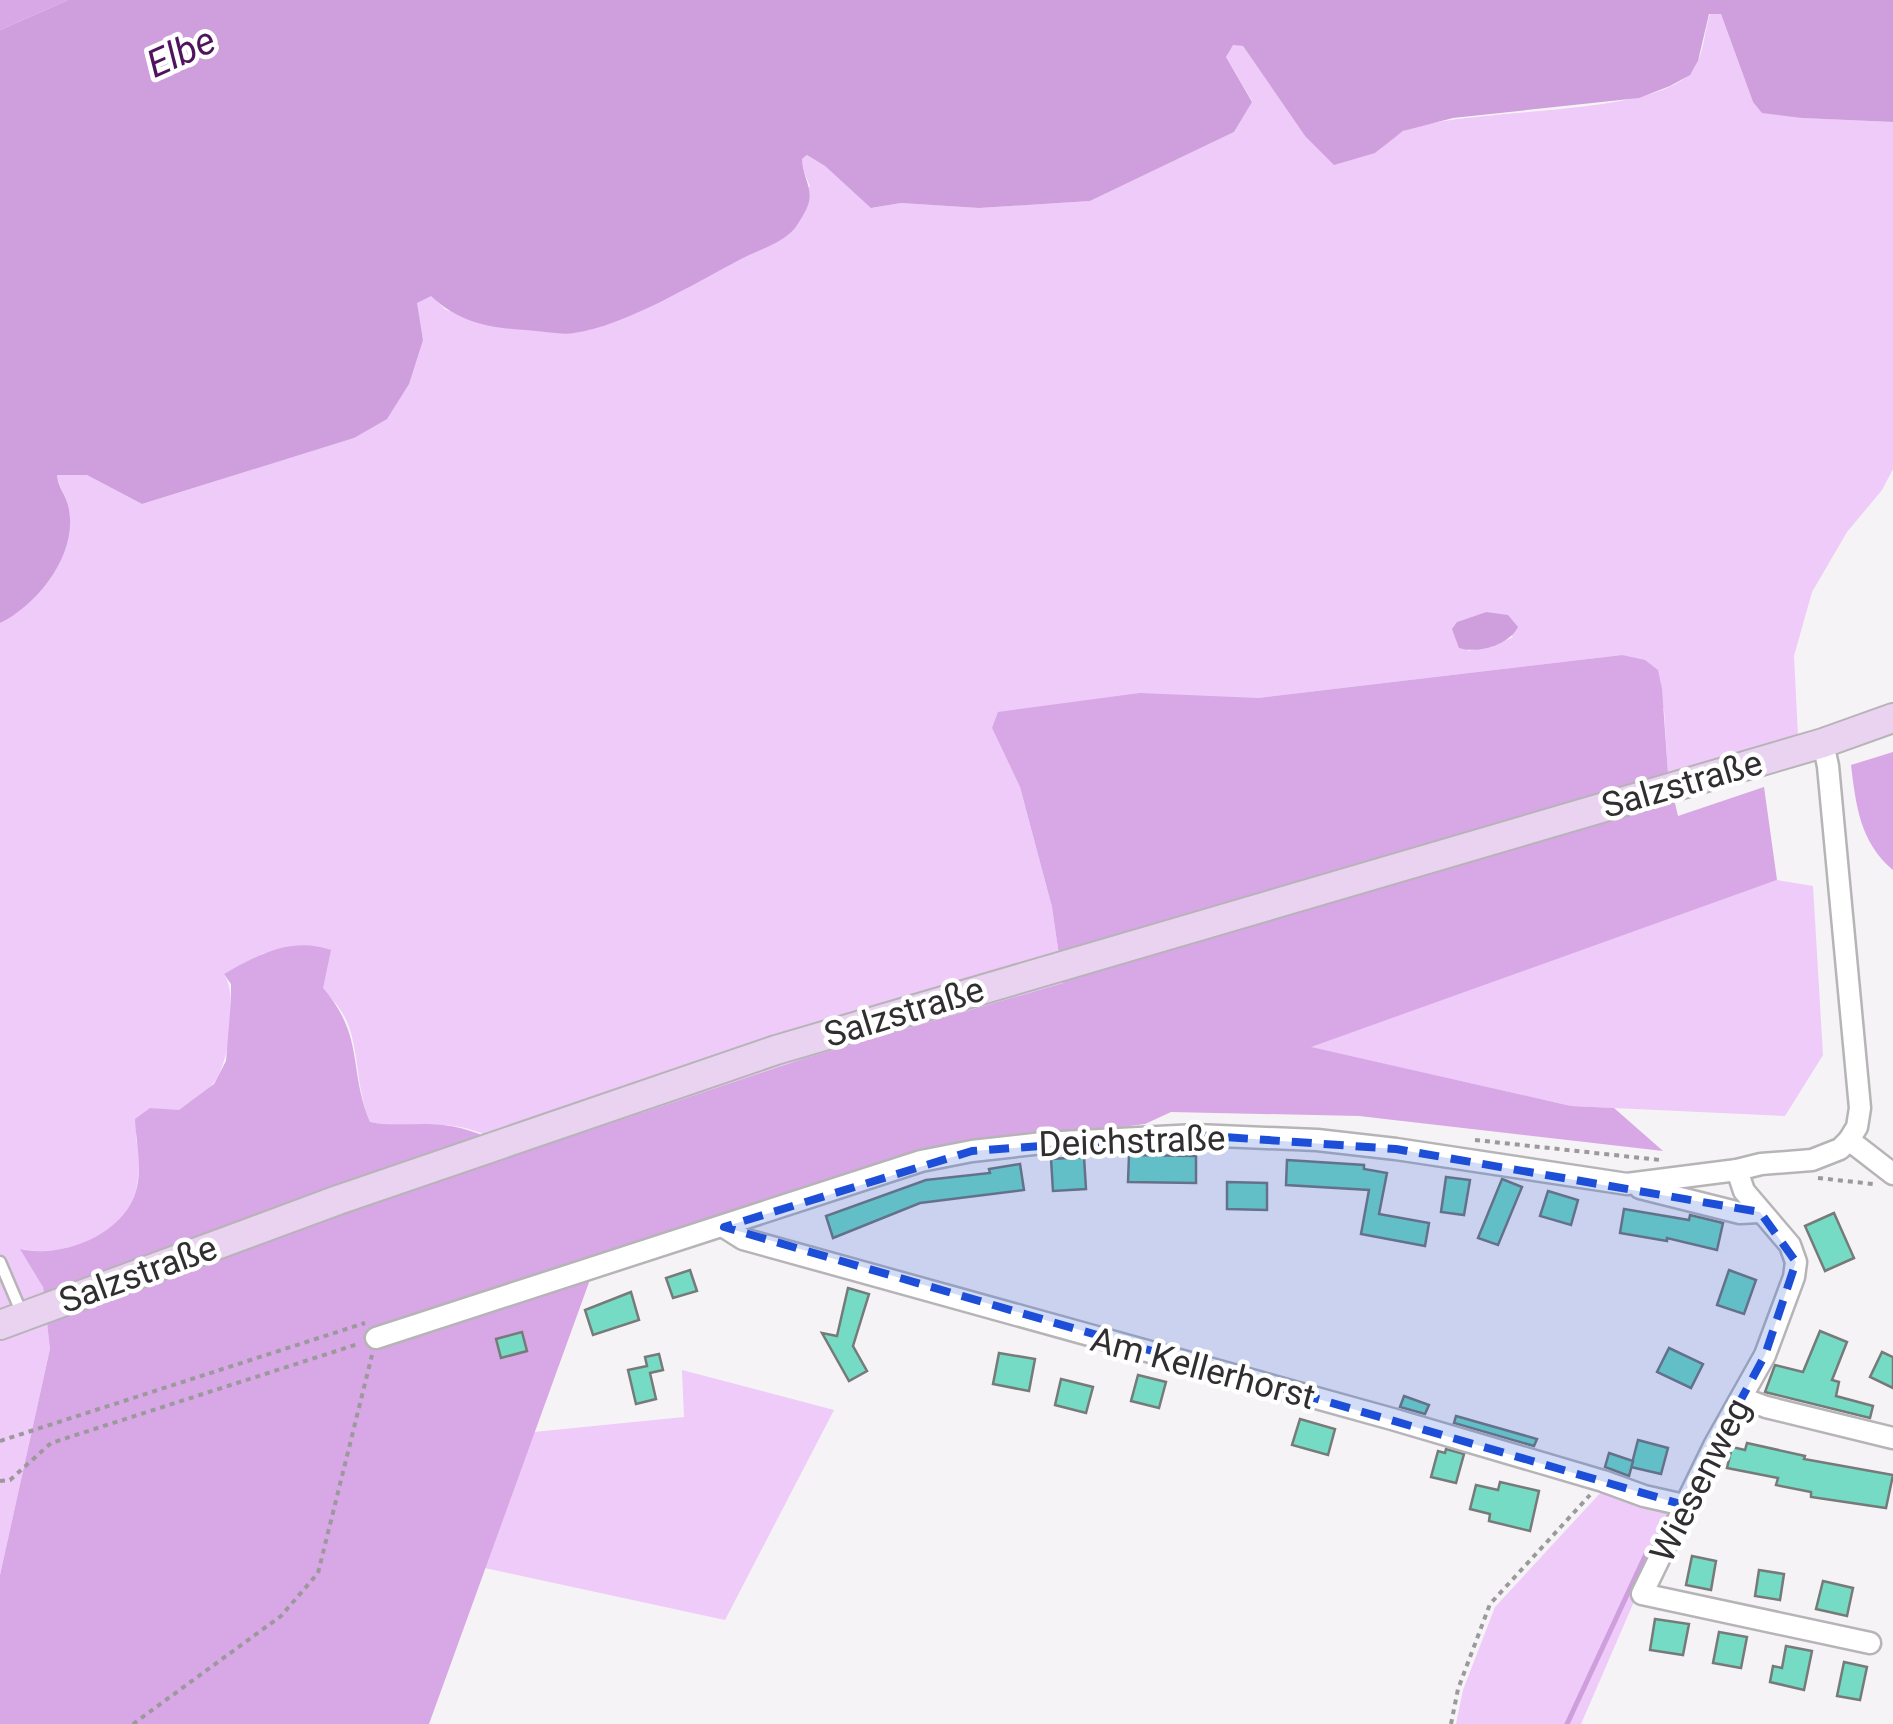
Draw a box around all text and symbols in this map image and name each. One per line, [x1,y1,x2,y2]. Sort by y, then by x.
water label: Elbe [140,18,222,86]
street label: Salzstraße [1597,742,1767,827]
street label: Salzstraße [819,969,989,1056]
street label: Deichstraße [1038,1118,1226,1165]
street label: Salzstraße [54,1227,223,1322]
street label: Am Kellerhorst [1086,1319,1319,1418]
street label: Wiesenweg [1642,1391,1759,1569]

